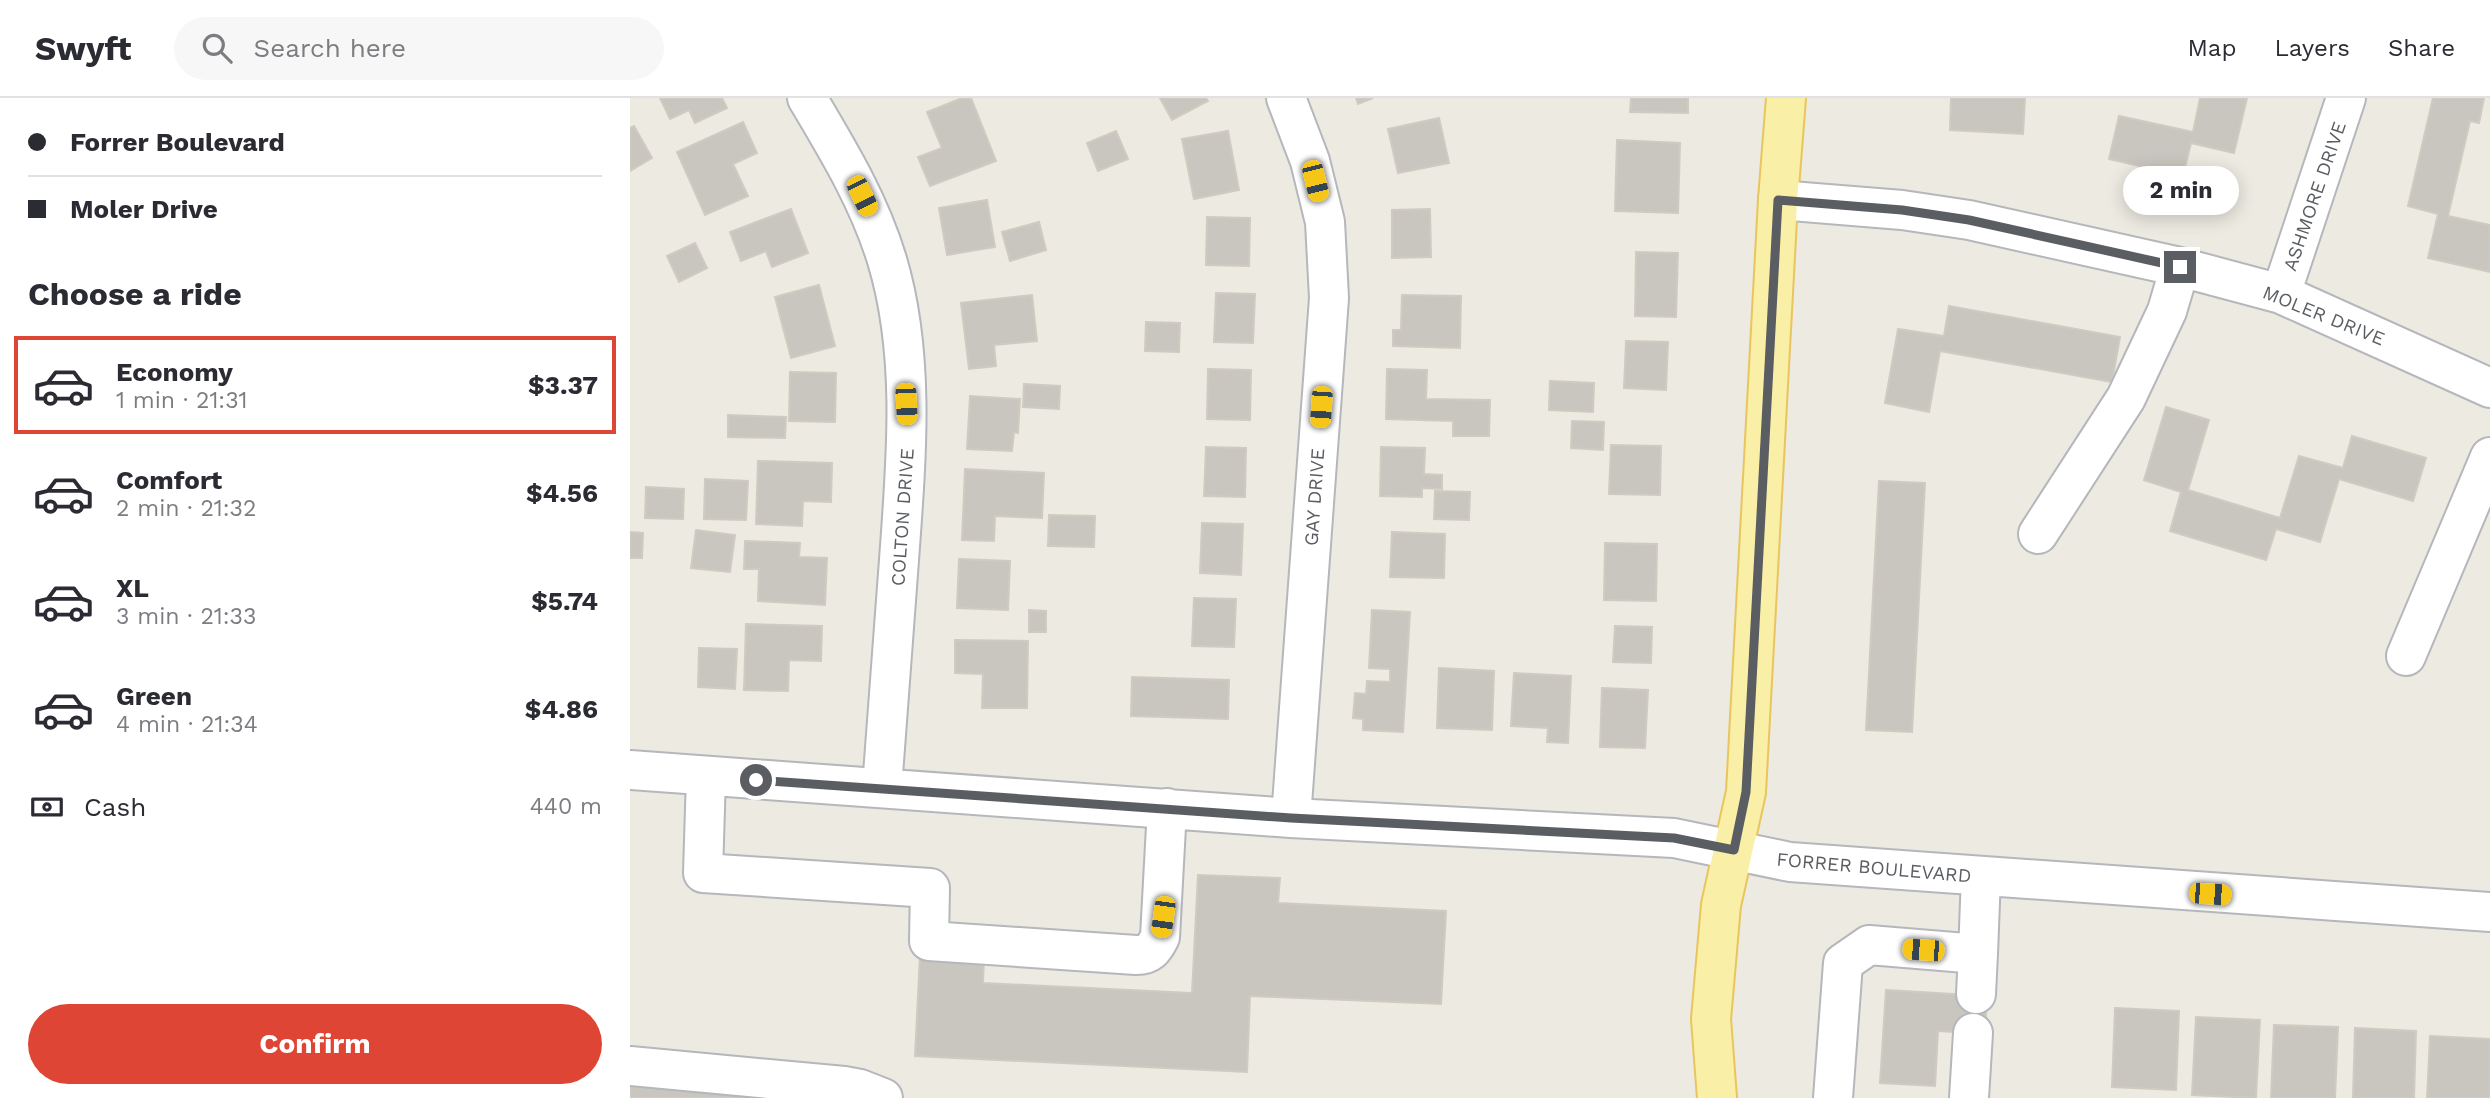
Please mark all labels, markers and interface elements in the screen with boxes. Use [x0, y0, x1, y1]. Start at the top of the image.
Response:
search box [174, 17, 664, 80]
text: Swyft [35, 29, 132, 68]
icon: search [198, 29, 236, 67]
text: Search here [254, 33, 406, 63]
text: Map [2188, 34, 2236, 62]
text: Layers [2274, 34, 2350, 62]
text: Share [2388, 34, 2455, 62]
street label: ASHMORE DRIVE [2278, 118, 2351, 274]
text: Forrer Boulevard [70, 127, 285, 157]
car [1300, 158, 1331, 204]
callout: 2 min [2122, 166, 2238, 214]
car [844, 173, 881, 219]
text: 2 min [2150, 177, 2212, 204]
text: Moler Drive [70, 194, 218, 224]
route end [2164, 251, 2196, 283]
text: Choose a ride [28, 275, 242, 313]
street label: MOLER DRIVE [2259, 281, 2388, 350]
icon: car [32, 354, 95, 417]
text: Economy [116, 357, 233, 387]
text: $3.37 [528, 370, 598, 400]
car [895, 382, 918, 426]
car [1310, 385, 1333, 429]
text: 1 min · 21:31 [116, 387, 248, 414]
street label: COLTON DRIVE [886, 447, 919, 587]
street label: GAY DRIVE [1300, 447, 1329, 547]
icon: car [32, 462, 95, 525]
text: Comfort [116, 465, 222, 495]
text: $4.56 [526, 478, 598, 508]
text: 2 min · 21:32 [116, 495, 256, 522]
icon: car [32, 570, 95, 633]
text: XL [116, 573, 149, 603]
text: $5.74 [531, 586, 598, 616]
text: 3 min · 21:33 [116, 603, 256, 630]
icon: car [32, 678, 95, 741]
text: Green [116, 681, 192, 711]
text: $4.86 [525, 694, 598, 724]
text: 4 min · 21:34 [116, 711, 258, 738]
route start [740, 764, 772, 796]
icon: cash [28, 788, 66, 826]
text: Cash [84, 792, 146, 822]
text: 440 m [530, 793, 602, 820]
street label: FORRER BOULEVARD [1775, 848, 1972, 887]
car [2189, 882, 2232, 906]
car [1150, 895, 1177, 939]
car [1902, 938, 1945, 962]
button: Confirm [28, 1004, 602, 1084]

